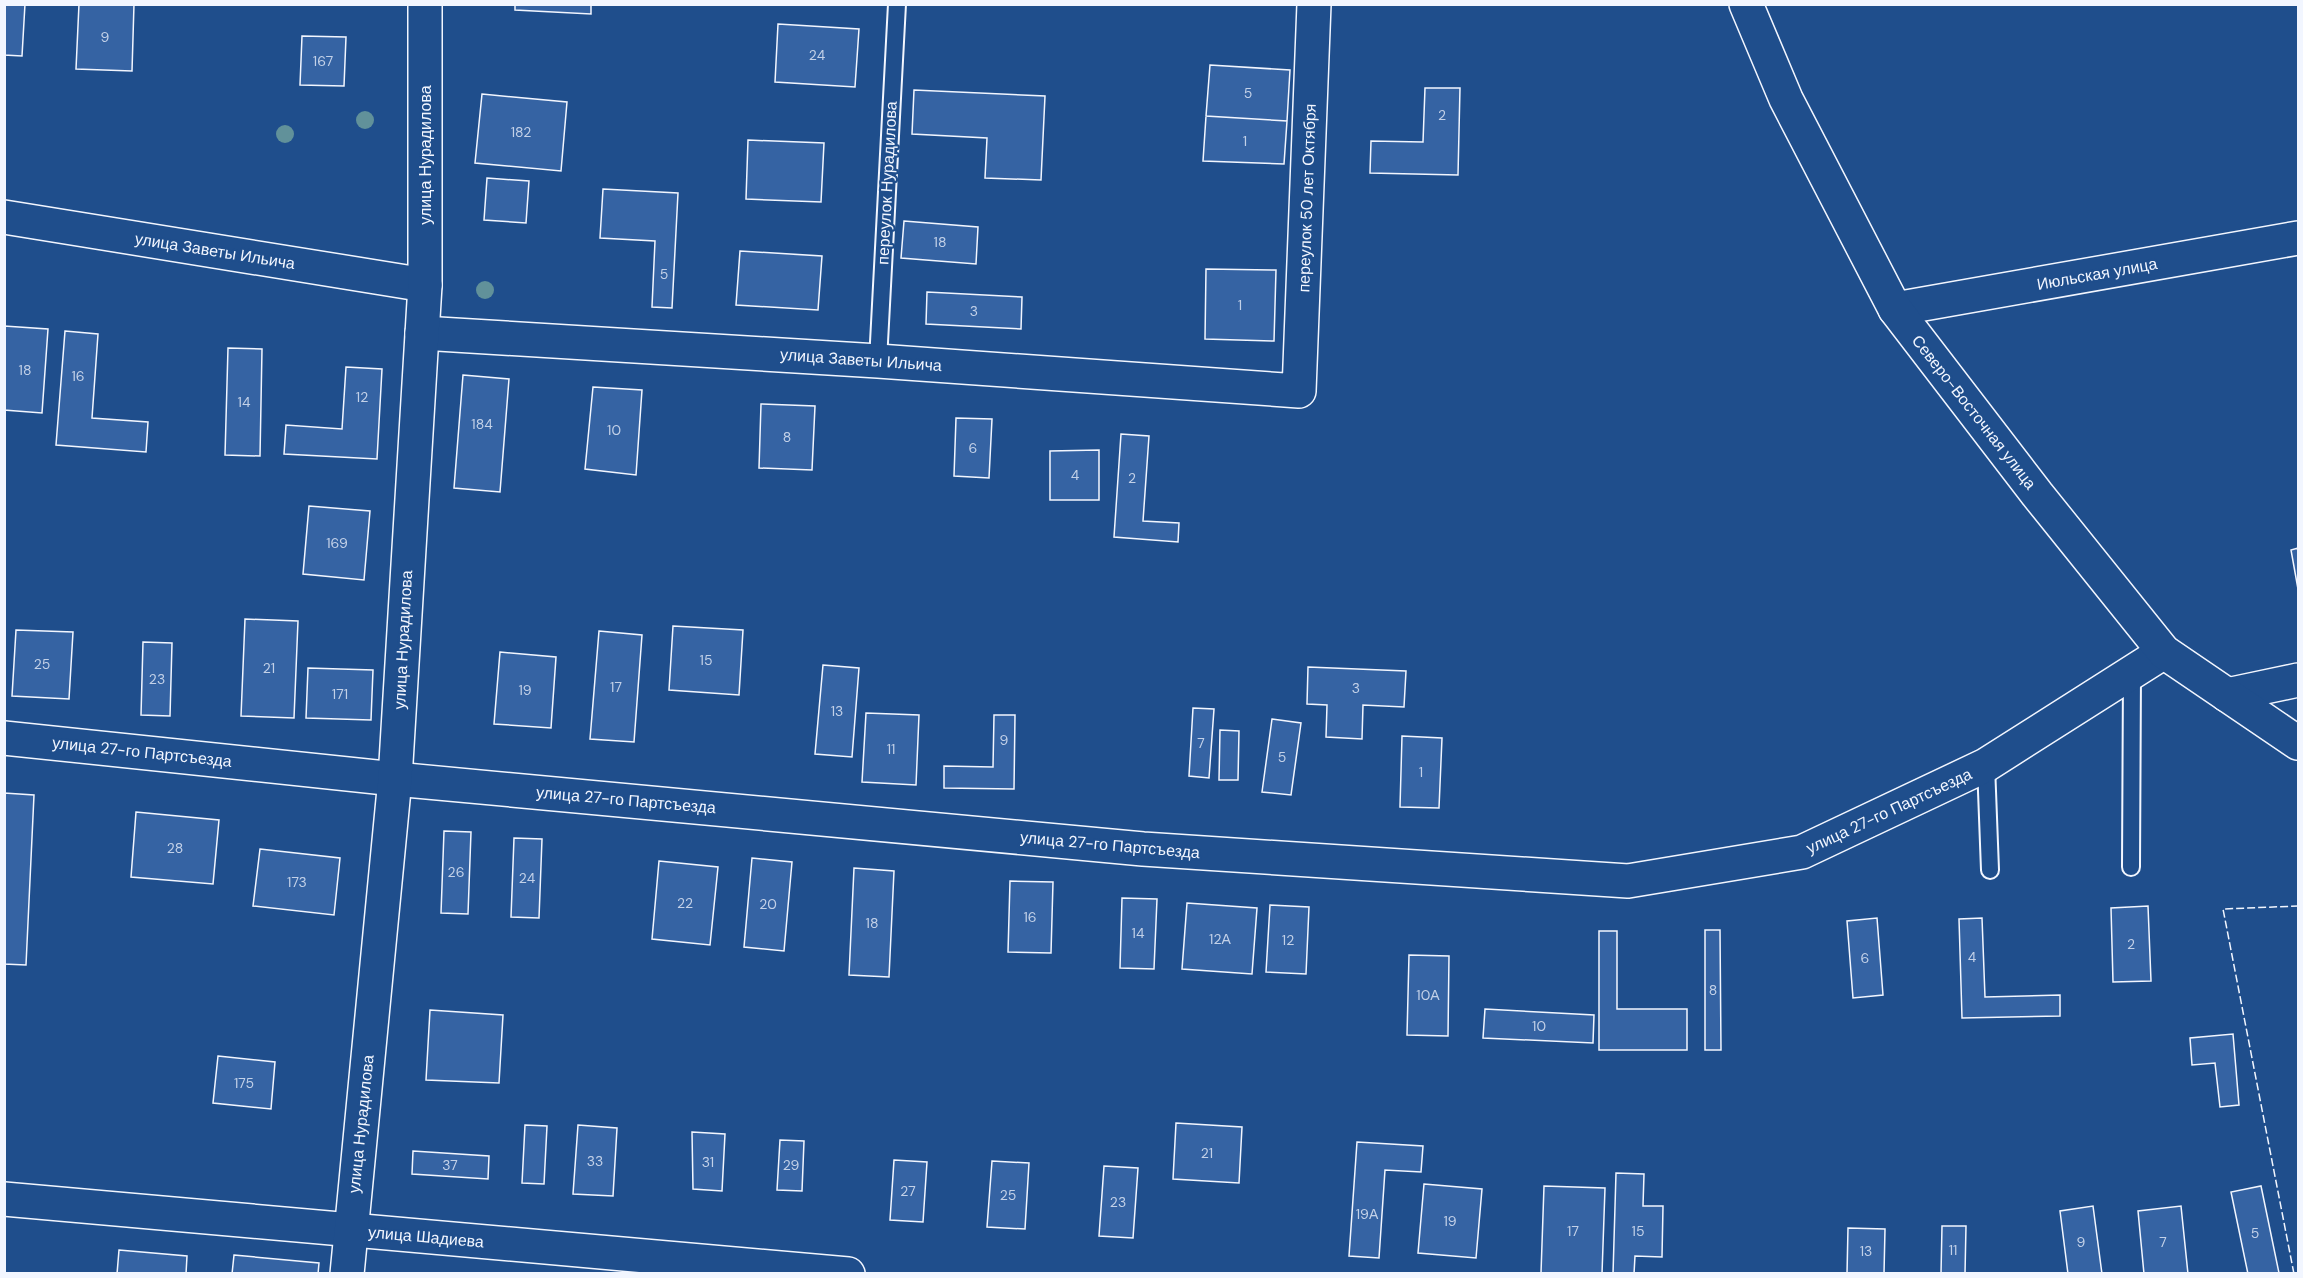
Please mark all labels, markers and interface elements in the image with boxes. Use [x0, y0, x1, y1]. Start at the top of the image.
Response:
house number: 9 [101, 28, 110, 46]
house number: 24 [809, 46, 826, 64]
house number: 167 [313, 52, 333, 70]
house number: 5 [1244, 84, 1252, 102]
street label: улица Нурадилова [415, 85, 436, 225]
street label: переулок Нурадилова [872, 101, 902, 265]
street label: переулок 50 лет Октября [1293, 103, 1321, 293]
house number: 2 [1438, 106, 1446, 124]
house number: 182 [511, 123, 531, 141]
house number: 1 [1243, 132, 1247, 150]
street label: улица Заветы Ильича [133, 228, 297, 274]
house number: 18 [934, 233, 946, 251]
street label: Июльская улица [2035, 253, 2159, 295]
house number: 5 [660, 265, 668, 283]
house number: 1 [1238, 296, 1242, 314]
house number: 3 [970, 302, 978, 320]
street label: Северо-Восточная улица [1907, 331, 2041, 494]
street label: улица Заветы Ильича [780, 344, 943, 376]
house number: 18 [19, 361, 31, 379]
house number: 16 [71, 367, 85, 385]
house number: 12 [356, 388, 368, 406]
house number: 14 [238, 393, 251, 411]
house number: 184 [471, 415, 493, 433]
house number: 10 [607, 421, 621, 439]
house number: 8 [783, 428, 791, 446]
house number: 6 [969, 439, 977, 457]
house number: 4 [1071, 466, 1080, 484]
house number: 2 [1128, 469, 1136, 487]
house number: 169 [326, 534, 348, 552]
street label: улица Нурадилова [389, 570, 417, 710]
house number: 15 [700, 651, 712, 669]
house number: 25 [34, 655, 50, 673]
house number: 21 [263, 659, 275, 677]
house number: 23 [149, 670, 165, 688]
house number: 17 [610, 678, 622, 696]
house number: 3 [1352, 679, 1360, 697]
house number: 19 [518, 681, 532, 699]
house number: 171 [332, 685, 348, 703]
house number: 13 [831, 702, 843, 720]
house number: 9 [1000, 731, 1009, 749]
street label: улица 27-го Партсъезда [51, 732, 233, 772]
house number: 7 [1197, 734, 1205, 752]
house number: 11 [887, 740, 895, 758]
house number: 5 [1278, 748, 1286, 766]
house number: 1 [1419, 763, 1423, 781]
street label: улица 27-го Партсъезда [1803, 763, 1975, 859]
street label: улица 27-го Партсъезда [535, 782, 717, 818]
street label: улица 27-го Партсъезда [1019, 827, 1201, 863]
house number: 28 [167, 839, 183, 857]
house number: 26 [448, 863, 464, 881]
house number: 24 [519, 869, 536, 887]
house number: 173 [287, 873, 307, 891]
house number: 22 [677, 894, 693, 912]
house number: 20 [759, 895, 777, 913]
house number: 16 [1023, 908, 1037, 926]
house number: 18 [866, 914, 878, 932]
house number: 14 [1132, 924, 1145, 942]
house number: 12А [1209, 930, 1232, 948]
house number: 12 [1282, 931, 1294, 949]
house number: 2 [2127, 935, 2135, 953]
house number: 4 [1968, 948, 1977, 966]
house number: 6 [1861, 949, 1869, 967]
house number: 8 [1709, 981, 1717, 999]
house number: 10А [1416, 986, 1440, 1004]
house number: 10 [1532, 1017, 1546, 1035]
street label: улица Нурадилова [343, 1054, 379, 1194]
house number: 175 [234, 1074, 254, 1092]
house number: 21 [1201, 1144, 1213, 1162]
house number: 33 [587, 1152, 603, 1170]
house number: 31 [702, 1153, 714, 1171]
house number: 37 [442, 1156, 458, 1174]
house number: 29 [783, 1156, 800, 1174]
house number: 27 [900, 1182, 916, 1200]
house number: 25 [1000, 1186, 1016, 1204]
house number: 23 [1110, 1193, 1126, 1211]
house number: 19А [1356, 1205, 1379, 1223]
house number: 19 [1443, 1212, 1457, 1230]
street label: улица Шадиева [367, 1221, 485, 1253]
house number: 17 [1567, 1222, 1579, 1240]
house number: 15 [1632, 1222, 1644, 1240]
house number: 5 [2251, 1224, 2259, 1242]
house number: 9 [2077, 1233, 2086, 1251]
house number: 7 [2159, 1233, 2167, 1251]
house number: 11 [1949, 1241, 1957, 1259]
house number: 13 [1860, 1242, 1872, 1260]

